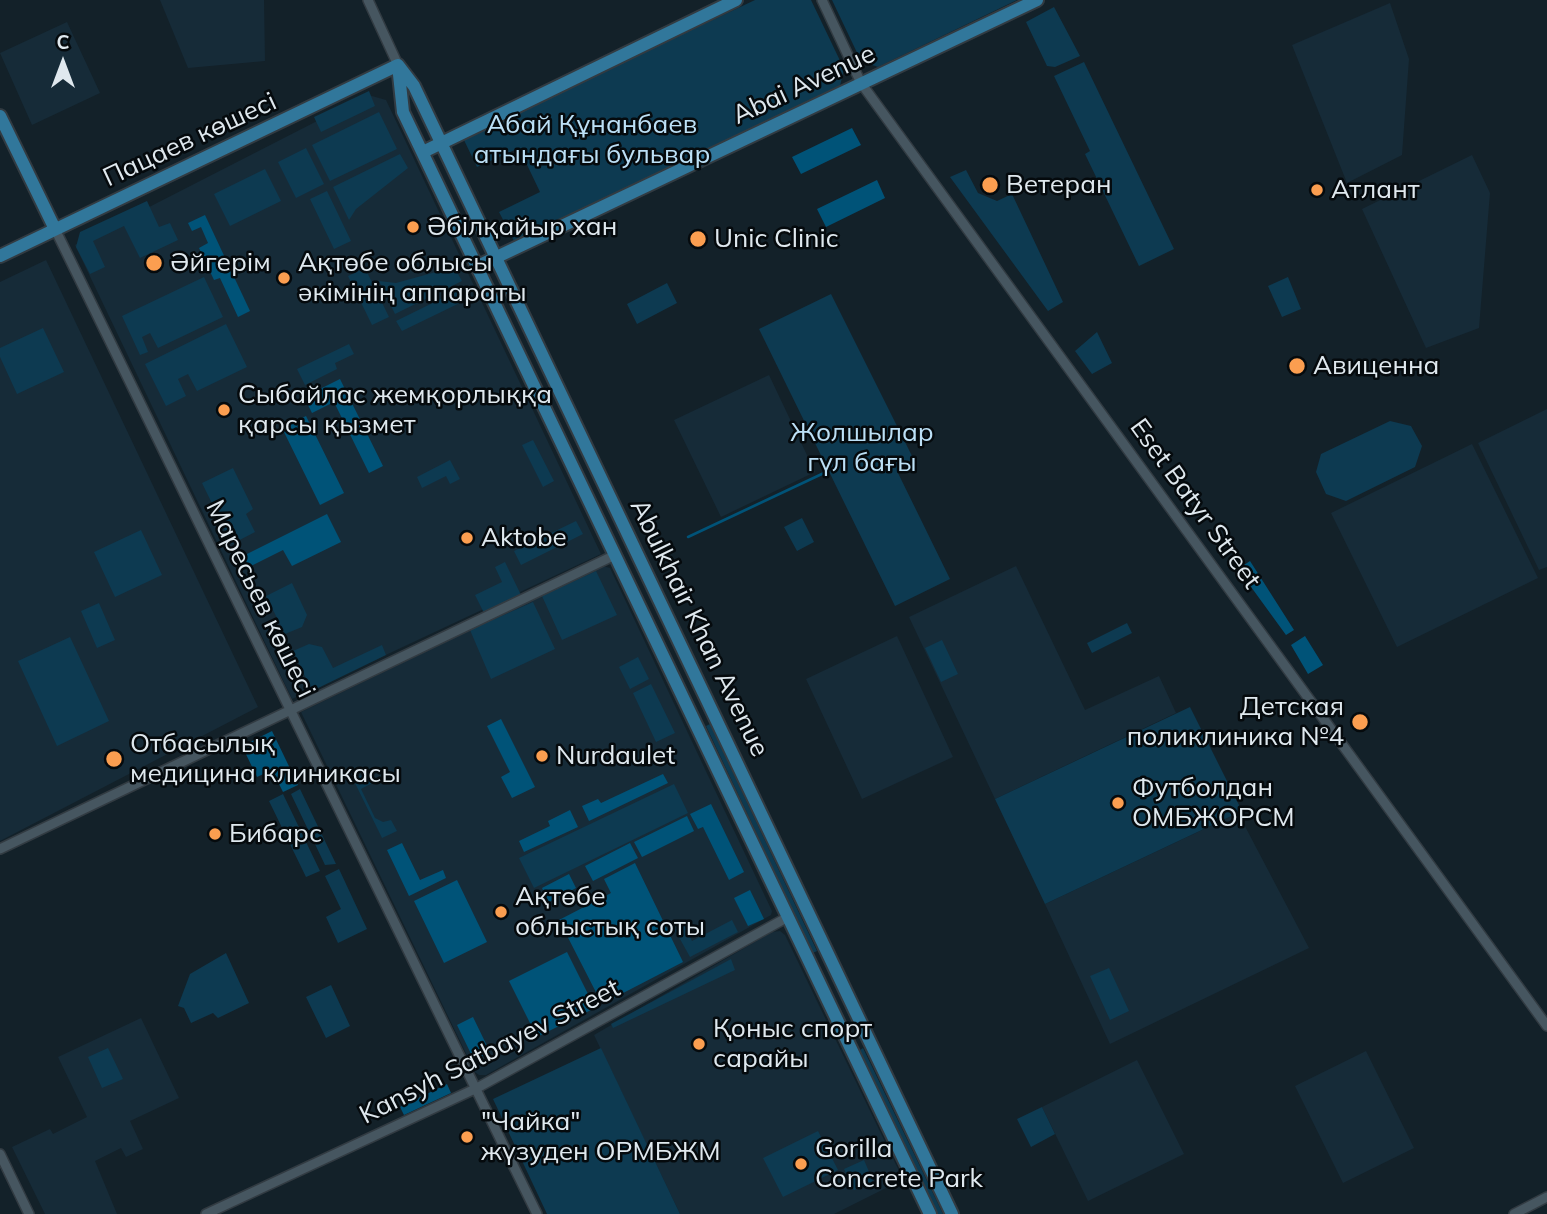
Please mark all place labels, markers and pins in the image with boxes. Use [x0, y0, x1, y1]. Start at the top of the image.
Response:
place label: Ветеран [1006, 169, 1112, 201]
place label: Атлант [1331, 174, 1420, 206]
marker: Ветеран [980, 175, 1000, 195]
marker: Атлант [1309, 182, 1325, 198]
place label: Әбілқайыр хан [427, 211, 617, 243]
marker: Әбілқайыр хан [405, 219, 421, 235]
place label: Unic Clinic [714, 223, 839, 255]
marker: Unic Clinic [688, 229, 708, 249]
place label: Әйгерім [170, 247, 271, 279]
place label: Ақтөбе облысы әкімінің аппараты [298, 247, 527, 308]
marker: Әйгерім [144, 253, 164, 273]
marker: Ақтөбе облысы әкімінің аппараты [276, 270, 292, 286]
place label: Авиценна [1313, 350, 1439, 382]
marker: Авиценна [1287, 356, 1307, 376]
place label: Сыбайлас жемқорлыққа қарсы қызмет [238, 379, 552, 440]
marker: Сыбайлас жемқорлыққа қарсы қызмет [216, 402, 232, 418]
place label: Aktobe [481, 522, 567, 554]
marker: Aktobe [459, 530, 475, 546]
place label: Детская поликлиника №4 [1127, 691, 1344, 752]
marker: Детская поликлиника №4 [1350, 712, 1370, 732]
place label: Отбасылық медицина клиникасы [130, 728, 401, 790]
place label: Nurdaulet [556, 740, 675, 772]
marker: Nurdaulet [534, 748, 550, 764]
marker: Отбасылық медицина клиникасы [104, 749, 124, 769]
place label: Футболдан ОМБЖОРСМ [1132, 772, 1295, 834]
marker: Футболдан ОМБЖОРСМ [1110, 795, 1126, 811]
place label: Бибарс [229, 818, 322, 850]
marker: Бибарс [207, 826, 223, 842]
place label: Ақтөбе облыстық соты [515, 881, 705, 942]
marker: Ақтөбе облыстық соты [493, 904, 509, 920]
place label: Қоныс спорт сарайы [713, 1013, 872, 1074]
marker: Қоныс спорт сарайы [691, 1036, 707, 1052]
place label: "Чайка" жүзуден ОРМБЖМ [481, 1106, 721, 1168]
marker: "Чайка" жүзуден ОРМБЖМ [459, 1129, 475, 1145]
place label: Gorilla Concrete Park [815, 1133, 983, 1194]
marker: Gorilla Concrete Park [793, 1156, 809, 1172]

